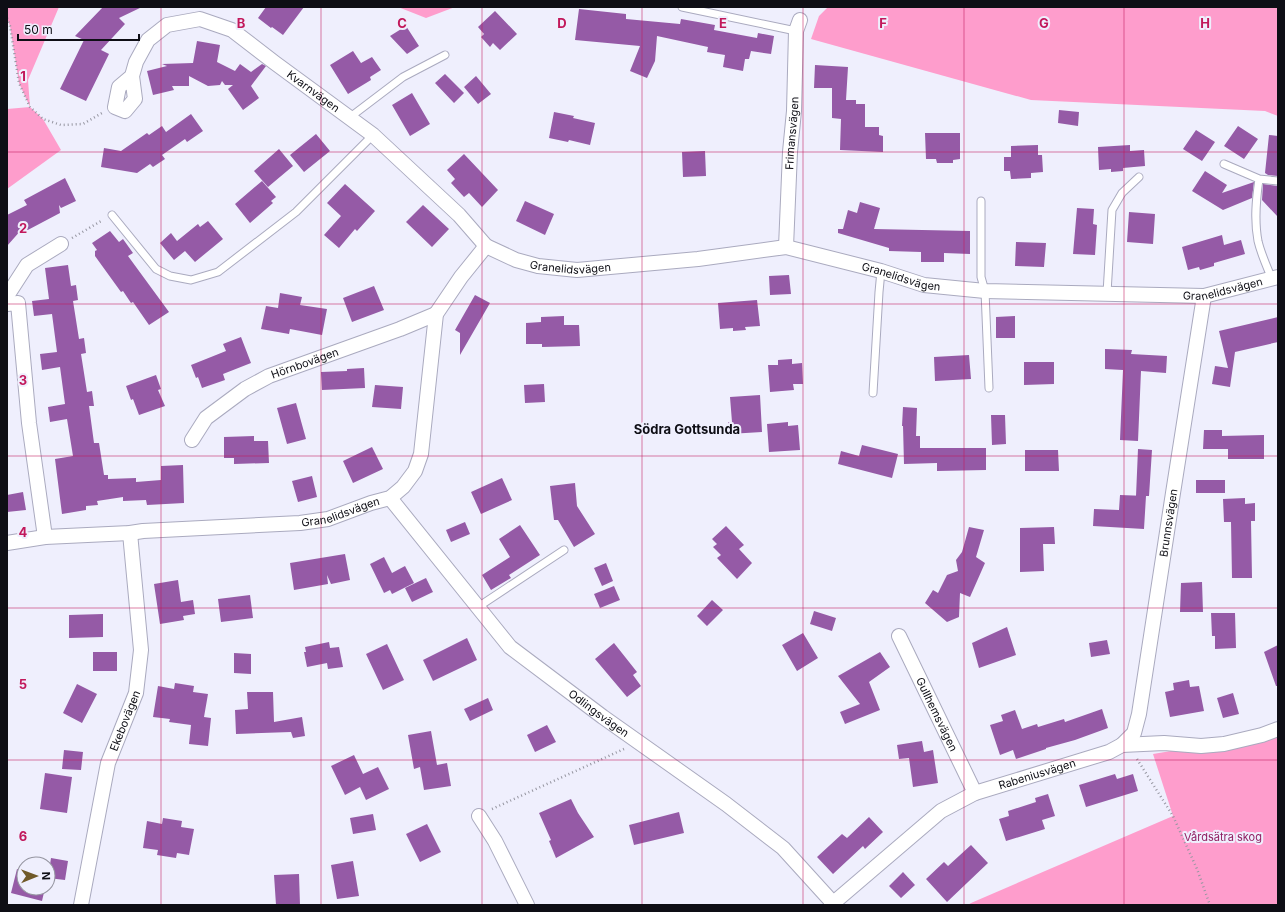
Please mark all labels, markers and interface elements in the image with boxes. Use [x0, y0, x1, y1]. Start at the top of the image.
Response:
text: B [237, 15, 246, 31]
text: C [397, 15, 407, 31]
text: D [557, 15, 567, 31]
text: E [719, 15, 727, 31]
text: F [879, 15, 887, 31]
text: G [1039, 15, 1049, 31]
text: H [1200, 15, 1210, 31]
scale bar [18, 16, 139, 42]
text: 50 m [24, 22, 53, 37]
street label: Kvarnvägen [284, 67, 342, 115]
text: 1 [20, 68, 26, 84]
street label: Frimansvägen [782, 96, 801, 170]
text: 2 [19, 220, 27, 236]
street label: Granelidsvägen [528, 257, 611, 277]
street label: Granelidsvägen [860, 259, 941, 294]
street label: Granelidsvägen [1183, 274, 1264, 303]
street label: Hörnbovägen [269, 345, 340, 382]
text: 3 [19, 372, 27, 388]
district label: Södra Gottsunda [634, 421, 740, 437]
street label: Brunnsvägen [1156, 488, 1181, 558]
street label: Granelidsvägen [300, 494, 381, 530]
text: 4 [19, 524, 28, 540]
street label: Gullhemsvägen [913, 675, 961, 754]
text: 5 [19, 676, 27, 692]
street label: Odlingsvägen [566, 686, 632, 740]
street label: Ekebovägen [107, 688, 143, 753]
street label: Rabeniusvägen [997, 756, 1077, 792]
text: 6 [19, 828, 27, 844]
park label: Vårdsätra skog [1184, 830, 1262, 844]
north arrow [16, 856, 56, 896]
text: N [39, 872, 53, 880]

